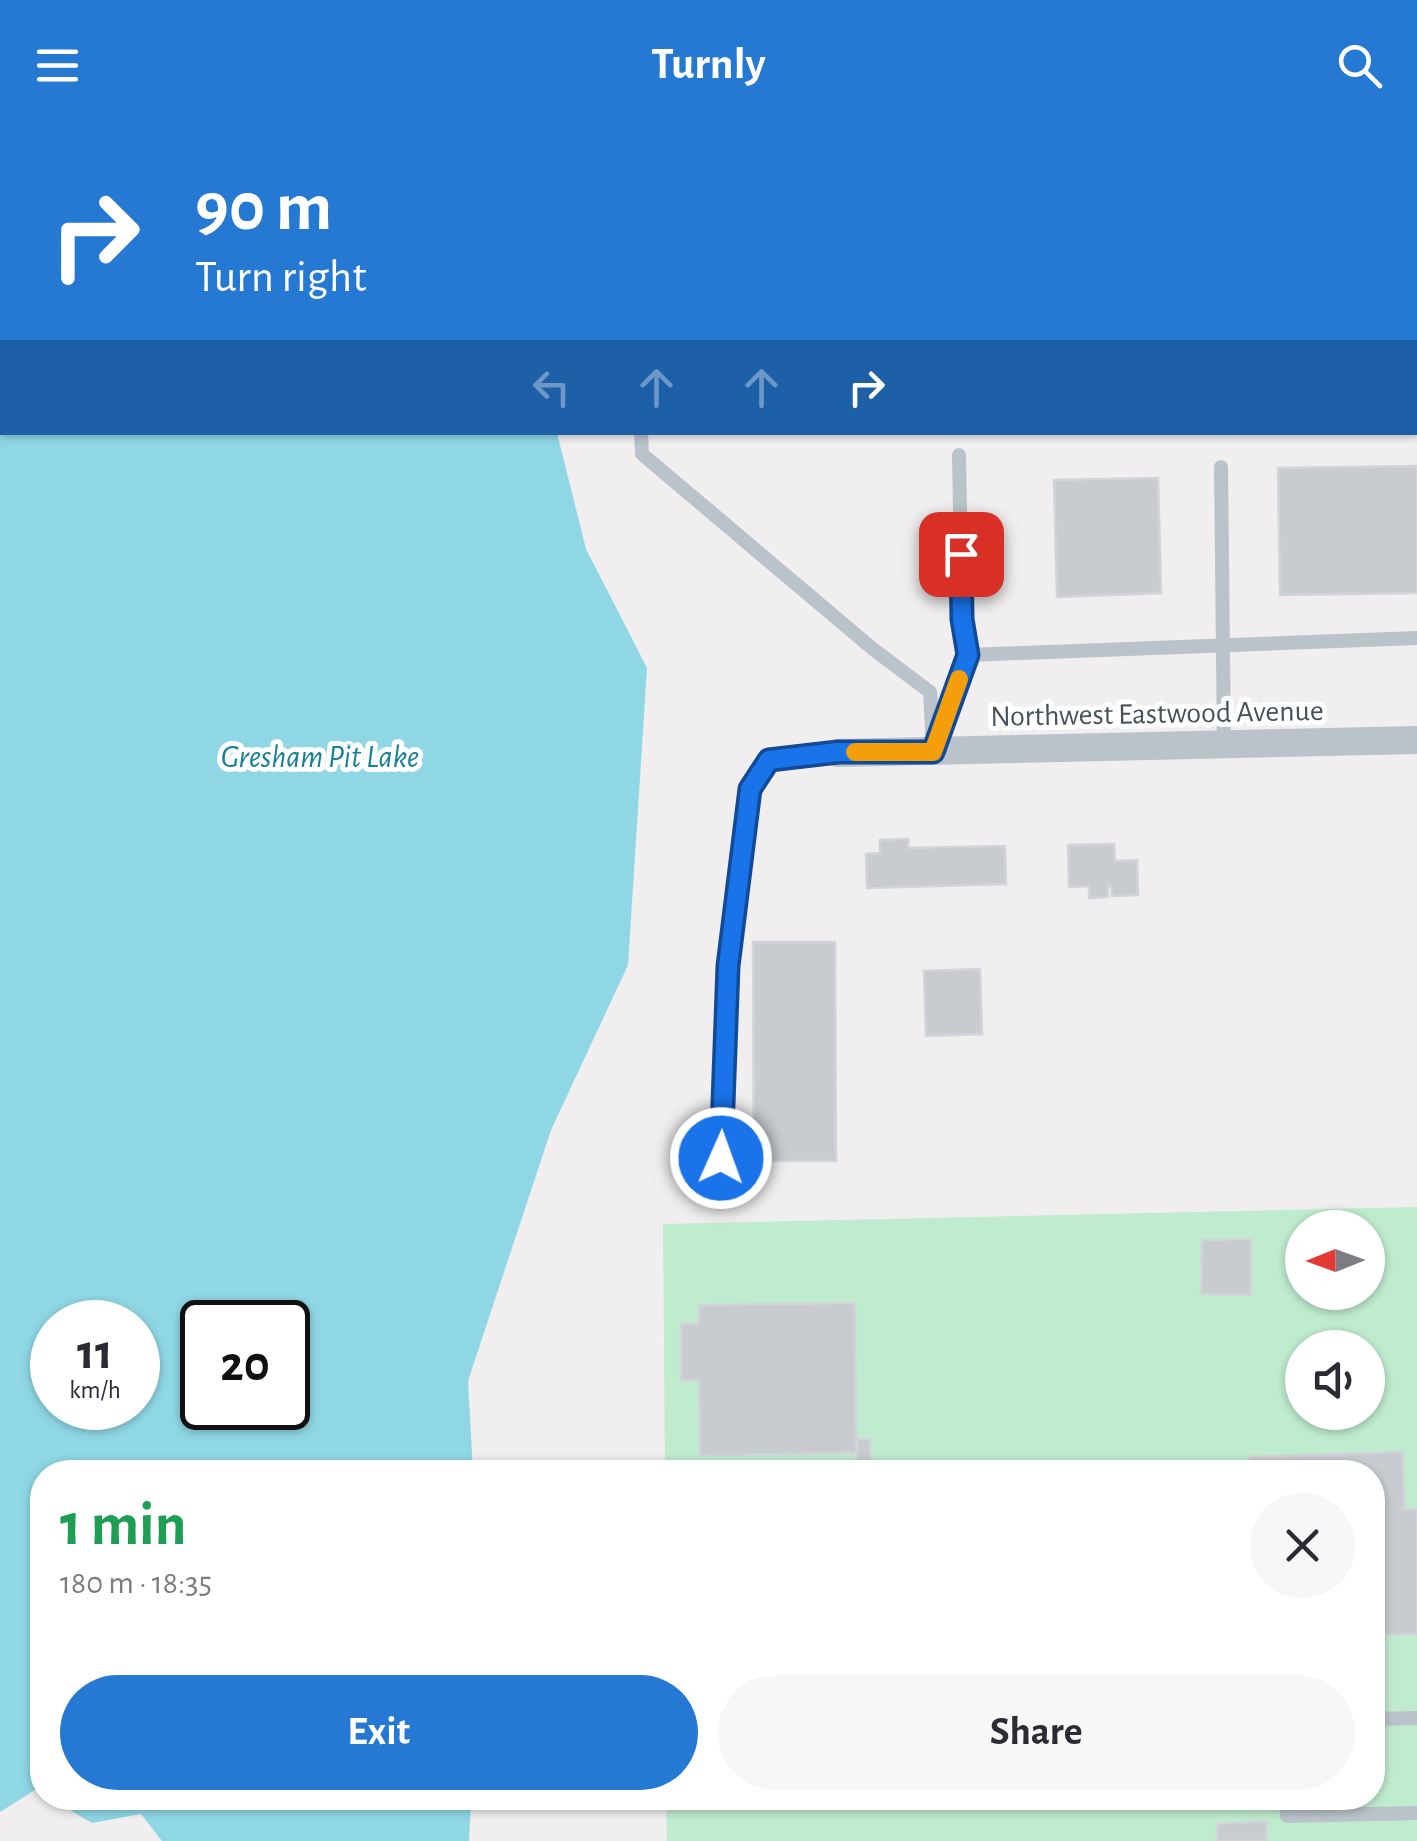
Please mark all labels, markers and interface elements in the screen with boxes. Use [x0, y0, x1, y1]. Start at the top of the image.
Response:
icon: menu [30, 38, 85, 93]
icon: search [1332, 38, 1387, 93]
text: Turnly [651, 42, 766, 87]
icon: right [30, 170, 160, 300]
text: 90 m [195, 173, 332, 243]
text: Turn right [195, 255, 367, 300]
icon: left [524, 360, 579, 415]
icon: ahead [629, 360, 684, 415]
icon: ahead [734, 360, 789, 415]
icon: right [839, 360, 894, 415]
pin [919, 512, 1004, 597]
icon: arrive [934, 527, 989, 582]
street label: Northwest Eastwood Avenue [990, 696, 1324, 732]
water label: Gresham Pit Lake [221, 741, 419, 773]
position arrow [669, 1106, 773, 1210]
north arrow [1285, 1210, 1385, 1310]
map controls [1285, 1210, 1385, 1430]
speed limit sign: 20 [180, 1300, 310, 1430]
text: 11 [77, 1328, 113, 1378]
button: sound [1285, 1330, 1385, 1430]
text: km/h [69, 1378, 121, 1403]
button: close [1250, 1493, 1355, 1598]
text: 1 min [60, 1496, 186, 1556]
text: 180 m · 18:35 [60, 1567, 212, 1599]
button: Exit [60, 1675, 698, 1790]
button: Share [718, 1675, 1355, 1790]

